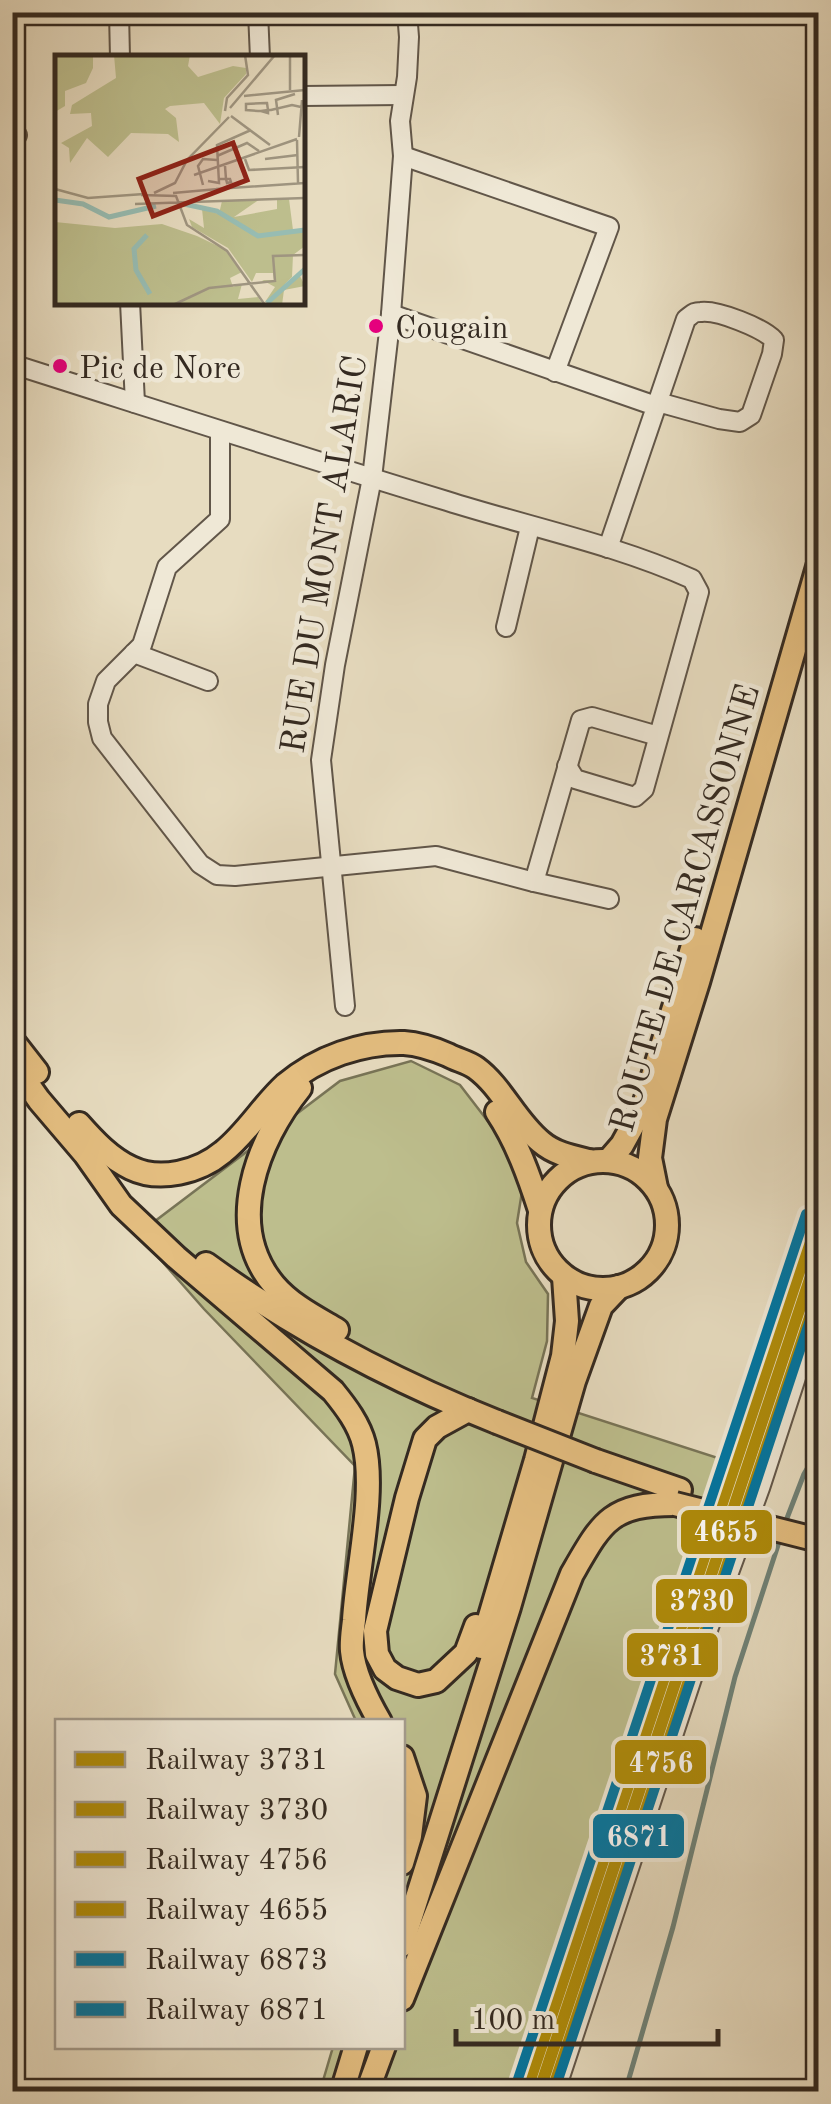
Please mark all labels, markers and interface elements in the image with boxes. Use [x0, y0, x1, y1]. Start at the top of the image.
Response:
inset map [55, 55, 305, 305]
place label: Cougain [395, 314, 508, 346]
marker: Cougain [366, 316, 386, 336]
street label: RUE DU MONT ALARIC [277, 353, 374, 756]
place label: Pic de Nore [79, 354, 241, 386]
marker: Pic de Nore [50, 356, 70, 376]
street label: ROUTE DE CARCASSONNE [606, 681, 767, 1136]
line badge: 4655 [679, 1508, 774, 1556]
text: 4655 [694, 1520, 758, 1548]
line badge: 3730 [654, 1577, 749, 1625]
text: 3730 [670, 1589, 734, 1617]
line badge: 3731 [625, 1631, 720, 1679]
text: 3731 [640, 1644, 704, 1672]
legend [55, 1719, 405, 2049]
line badge: 4756 [613, 1738, 708, 1786]
text: Railway 3731 [145, 1746, 328, 1776]
text: 4756 [629, 1751, 693, 1779]
text: Railway 3730 [145, 1796, 328, 1826]
line badge: 6871 [591, 1812, 686, 1860]
text: 6871 [607, 1825, 671, 1853]
text: Railway 4756 [145, 1846, 328, 1876]
text: Railway 4655 [145, 1896, 328, 1926]
text: Railway 6873 [145, 1946, 328, 1976]
scale bar [456, 1984, 718, 2046]
text: Railway 6871 [145, 1996, 328, 2026]
text: 100 m [471, 2006, 555, 2036]

